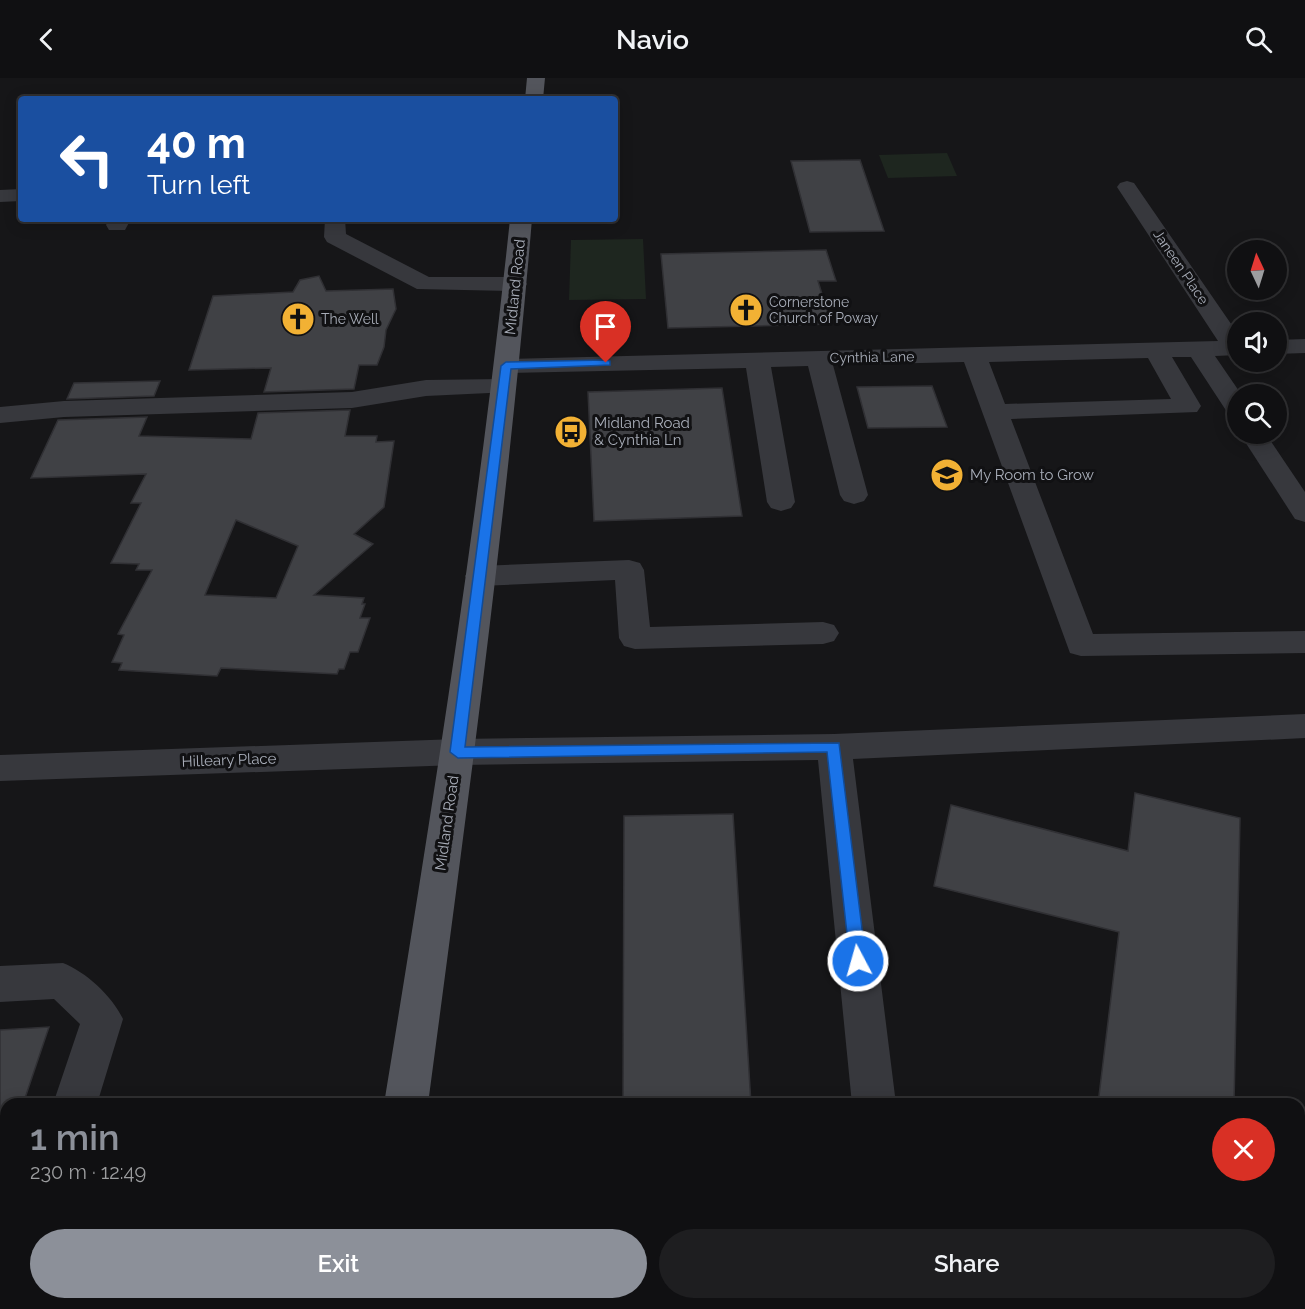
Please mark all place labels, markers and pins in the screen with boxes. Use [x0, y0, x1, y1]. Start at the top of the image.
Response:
church icon: Cornerstone Church of Poway [728, 292, 764, 328]
place label: Cornerstone Church of Poway [769, 294, 879, 326]
church icon: The Well [280, 301, 316, 337]
pin [580, 301, 631, 363]
place label: The Well [321, 311, 379, 327]
bus stop icon: Midland Road & Cynthia Ln [553, 414, 589, 450]
place label: Midland Road & Cynthia Ln [594, 414, 690, 449]
school or university icon: My Room to Grow [929, 457, 965, 493]
place label: My Room to Grow [970, 466, 1094, 484]

